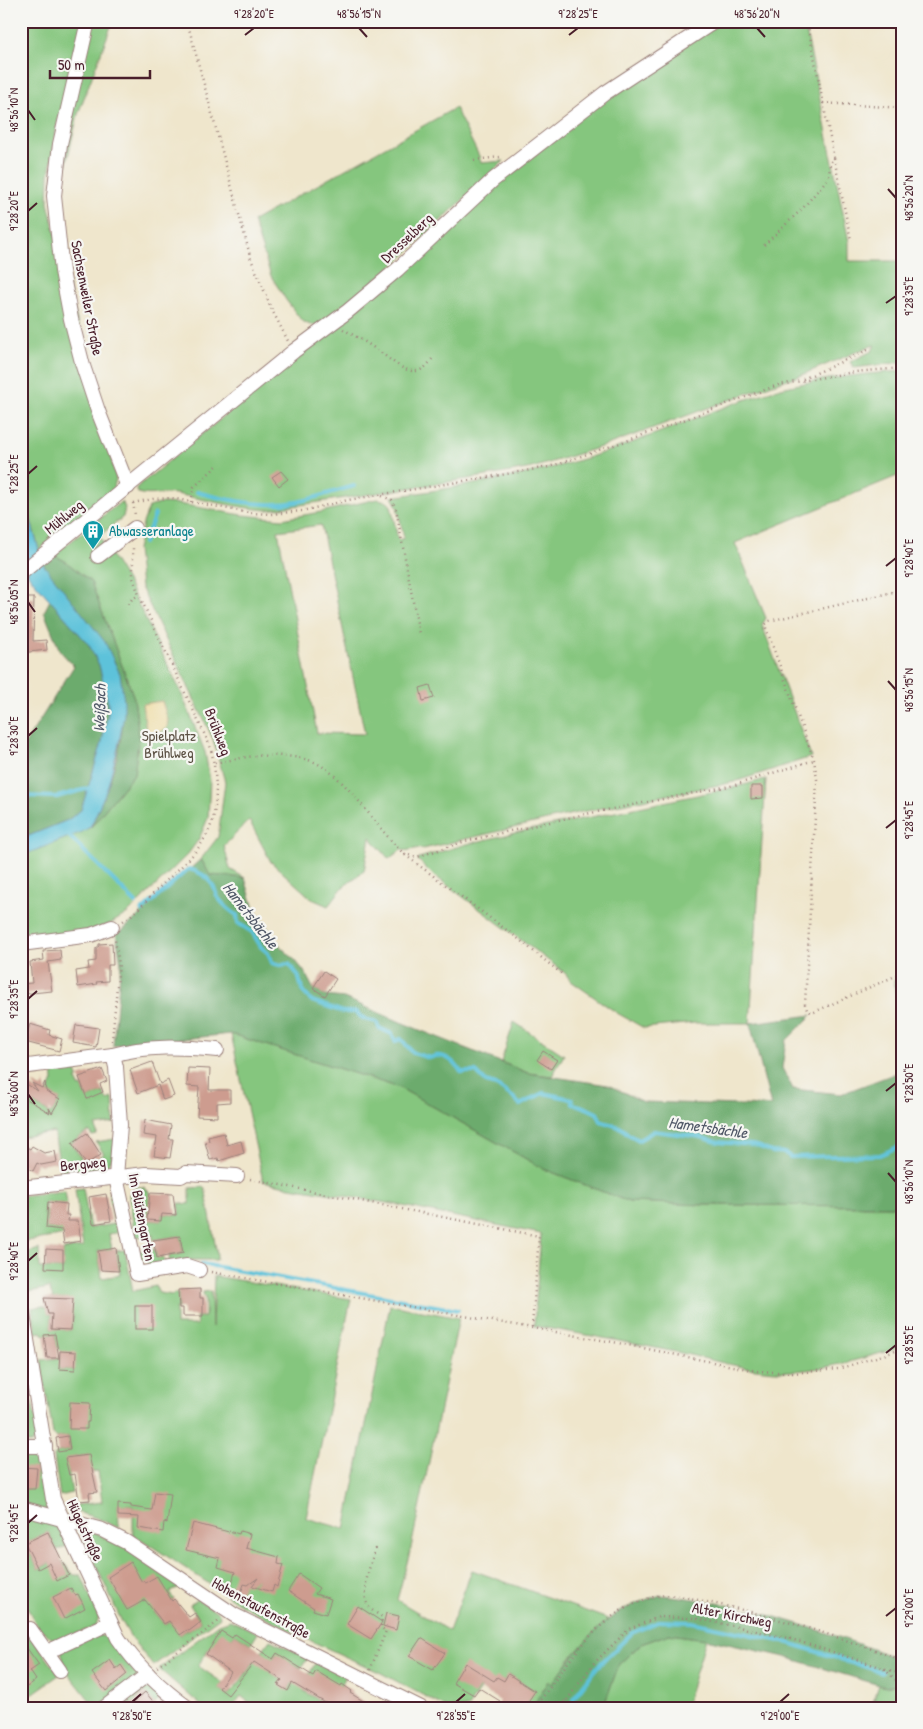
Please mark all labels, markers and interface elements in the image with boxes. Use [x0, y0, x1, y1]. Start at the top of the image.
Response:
text: 9°28'20"E [234, 5, 275, 22]
text: 48°56'15"N [337, 5, 381, 22]
text: 9°28'25"E [558, 5, 598, 22]
text: 48°56'20"N [734, 5, 780, 22]
scale bar [50, 48, 150, 80]
text: 50 m [58, 54, 85, 75]
text: 48°56'10"N [5, 88, 22, 132]
text: 48°56'20"N [900, 175, 917, 221]
text: 9°28'20"E [5, 190, 22, 231]
street label: Dresselberg [376, 208, 438, 267]
street label: Sachsenweiler Straße [66, 239, 109, 357]
text: 9°28'35"E [900, 276, 917, 316]
text: 9°28'25"E [5, 454, 22, 494]
street label: Mühlweg [40, 494, 88, 539]
building icon: Abwasseranlage [81, 519, 105, 550]
place label: Abwasseranlage [109, 520, 194, 541]
text: 9°28'40"E [900, 538, 917, 577]
text: 48°56'05"N [5, 580, 22, 624]
text: 48°56'15"N [900, 668, 917, 712]
water label: Weißach [87, 683, 111, 732]
street label: Brühlweg [200, 705, 237, 759]
text: 9°28'30"E [5, 715, 22, 756]
park label: Spielplatz Brühlweg [142, 725, 197, 763]
text: 9°28'45"E [900, 800, 917, 839]
water label: Hametsbächle [218, 877, 284, 953]
text: 9°28'35"E [5, 979, 22, 1019]
text: 9°28'50"E [900, 1063, 917, 1103]
text: 48°56'00"N [5, 1071, 22, 1117]
water label: Hametsbächle [667, 1111, 749, 1143]
street label: Bergweg [59, 1151, 107, 1176]
text: 48°56'10"N [900, 1160, 917, 1204]
street label: Im Blütengarten [124, 1171, 161, 1263]
text: 9°28'40"E [5, 1241, 22, 1280]
text: 9°28'55"E [900, 1325, 917, 1365]
street label: Hügelstraße [62, 1495, 109, 1564]
text: 9°28'45"E [5, 1503, 22, 1542]
street label: Hohenstaufenstraße [208, 1572, 314, 1643]
text: 9°29'00"E [900, 1588, 917, 1627]
street label: Alter Kirchweg [691, 1597, 774, 1633]
text: 9°28'50"E [112, 1707, 152, 1724]
text: 9°28'55"E [436, 1707, 476, 1724]
text: 9°29'00"E [761, 1707, 800, 1724]

